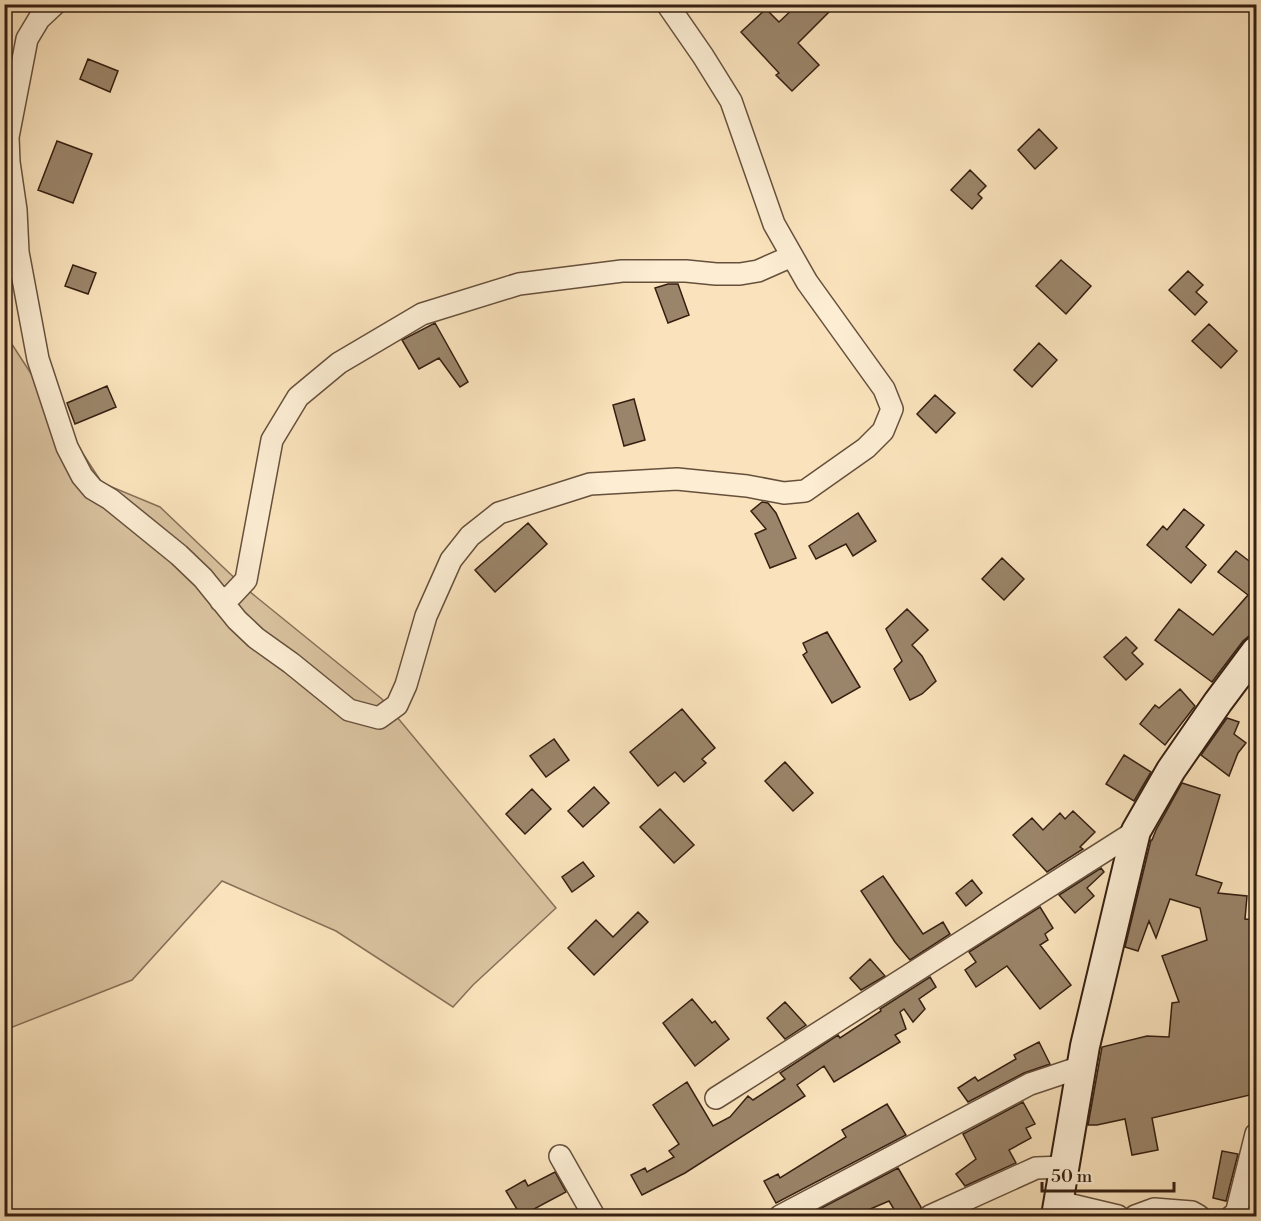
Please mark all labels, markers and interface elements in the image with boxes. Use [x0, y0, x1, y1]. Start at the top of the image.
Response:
scale bar [1042, 1155, 1174, 1193]
text: 50 m [1051, 1165, 1093, 1188]

